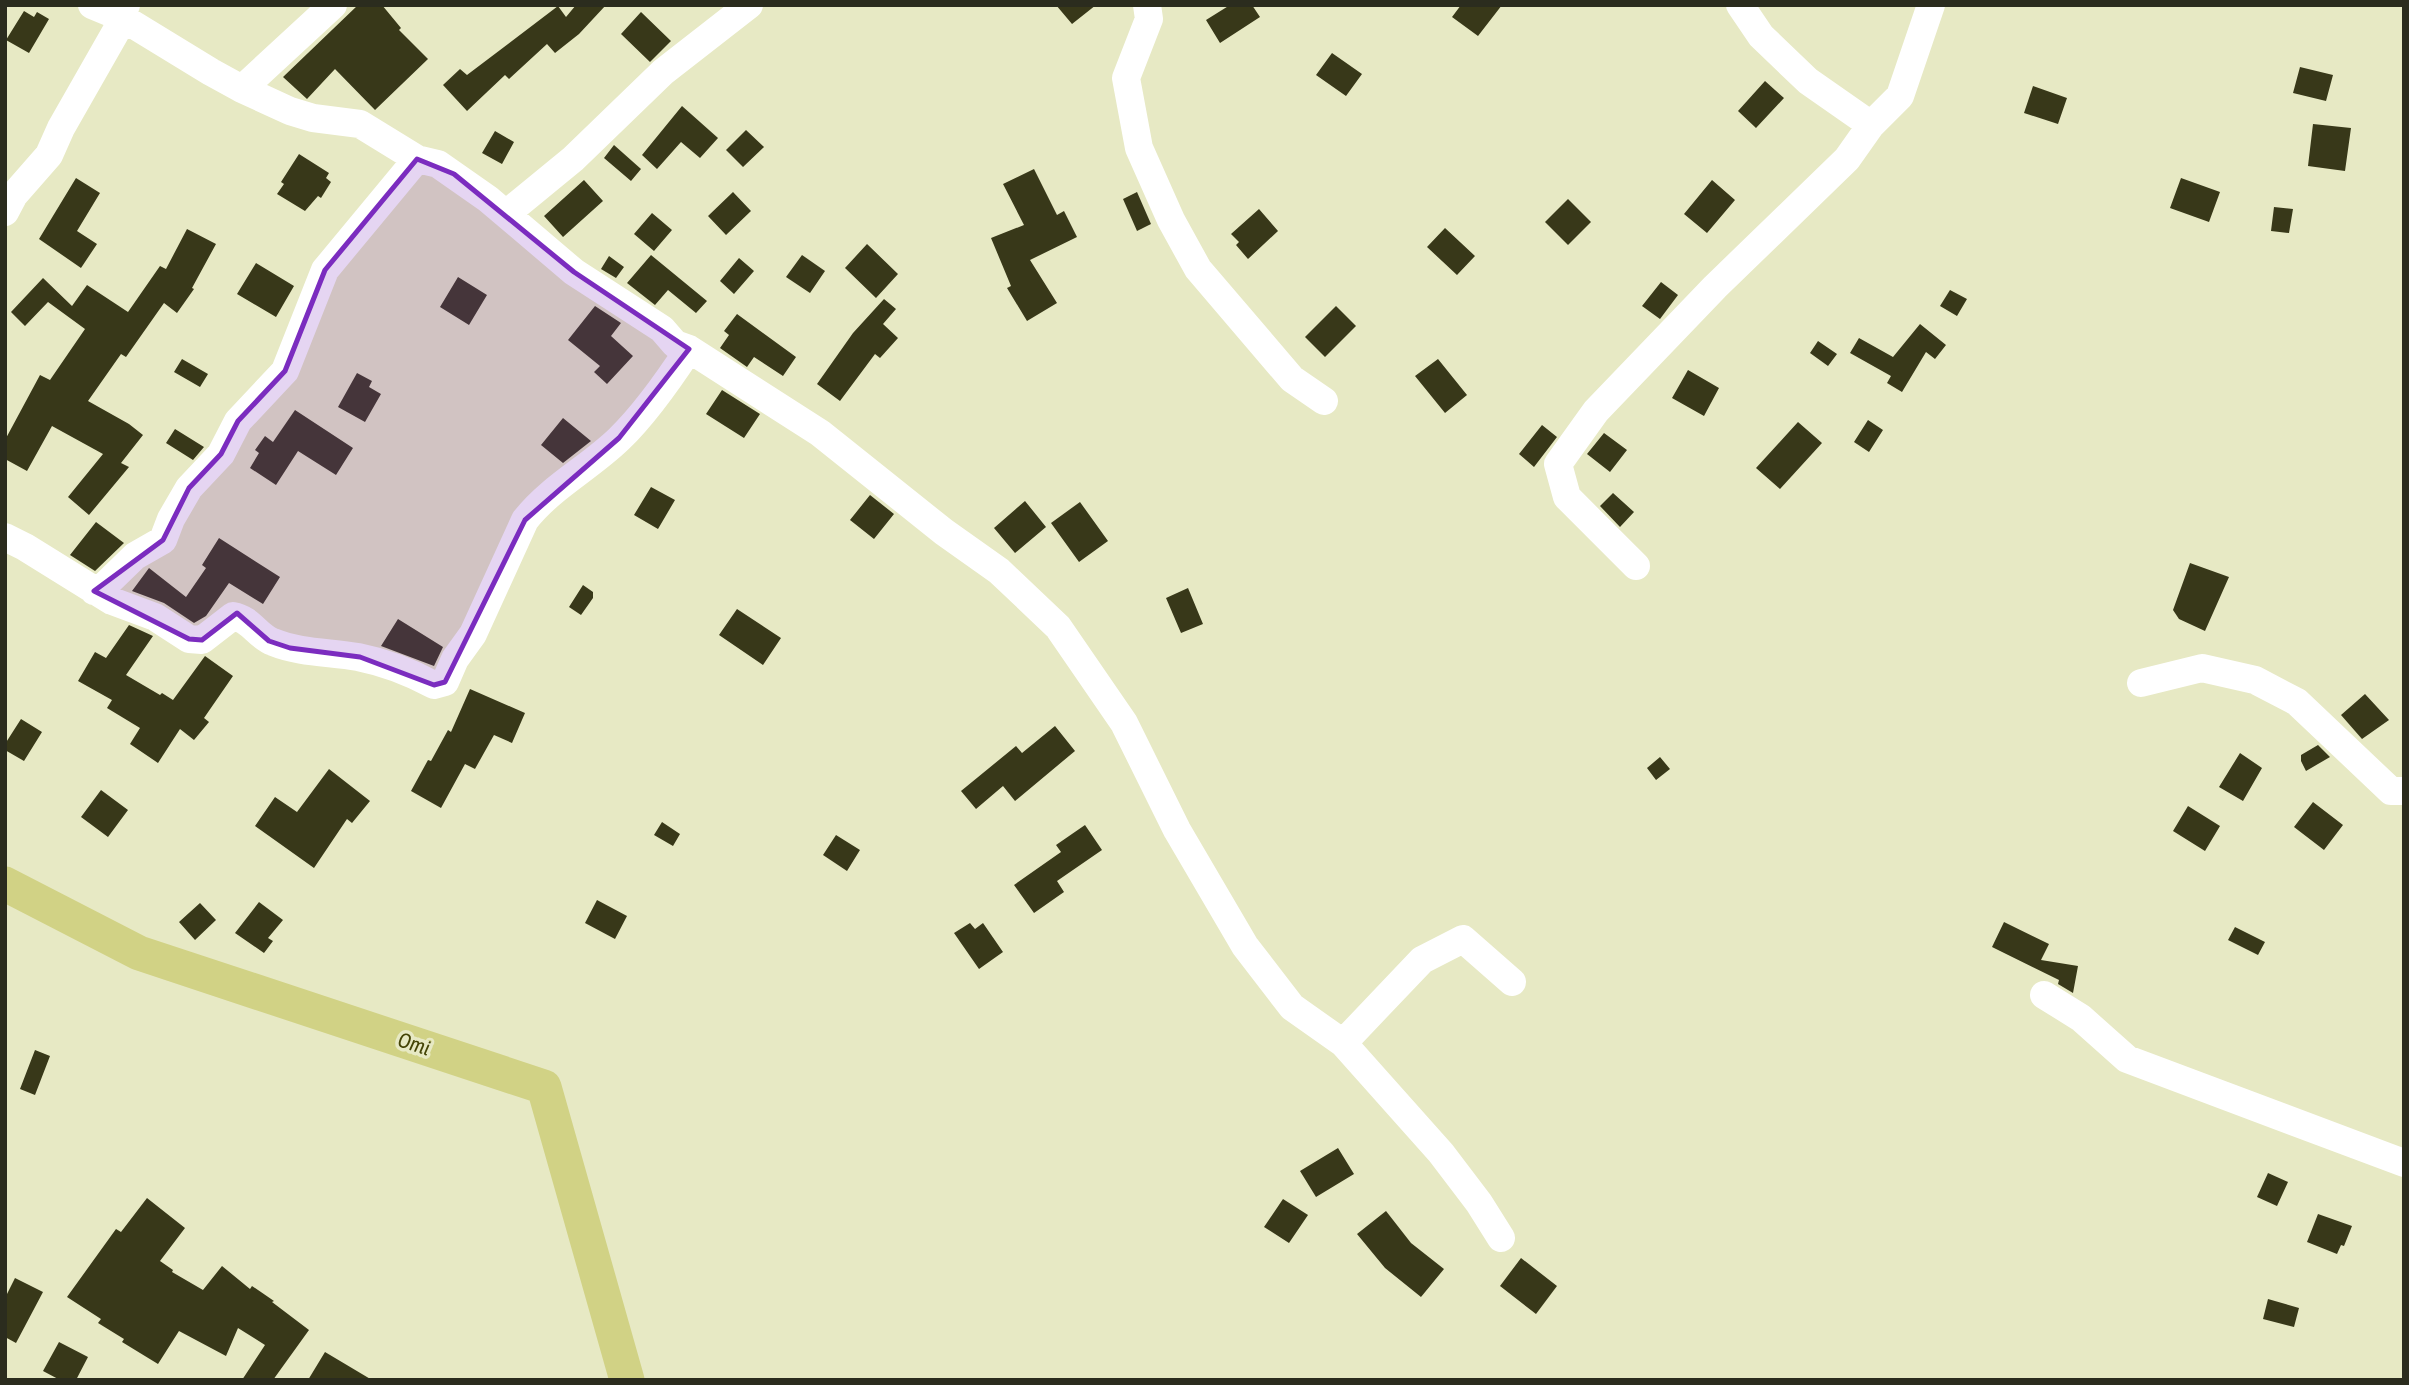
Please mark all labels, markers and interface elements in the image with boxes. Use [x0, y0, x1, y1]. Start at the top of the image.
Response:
water label: Omi [395, 1027, 433, 1059]

